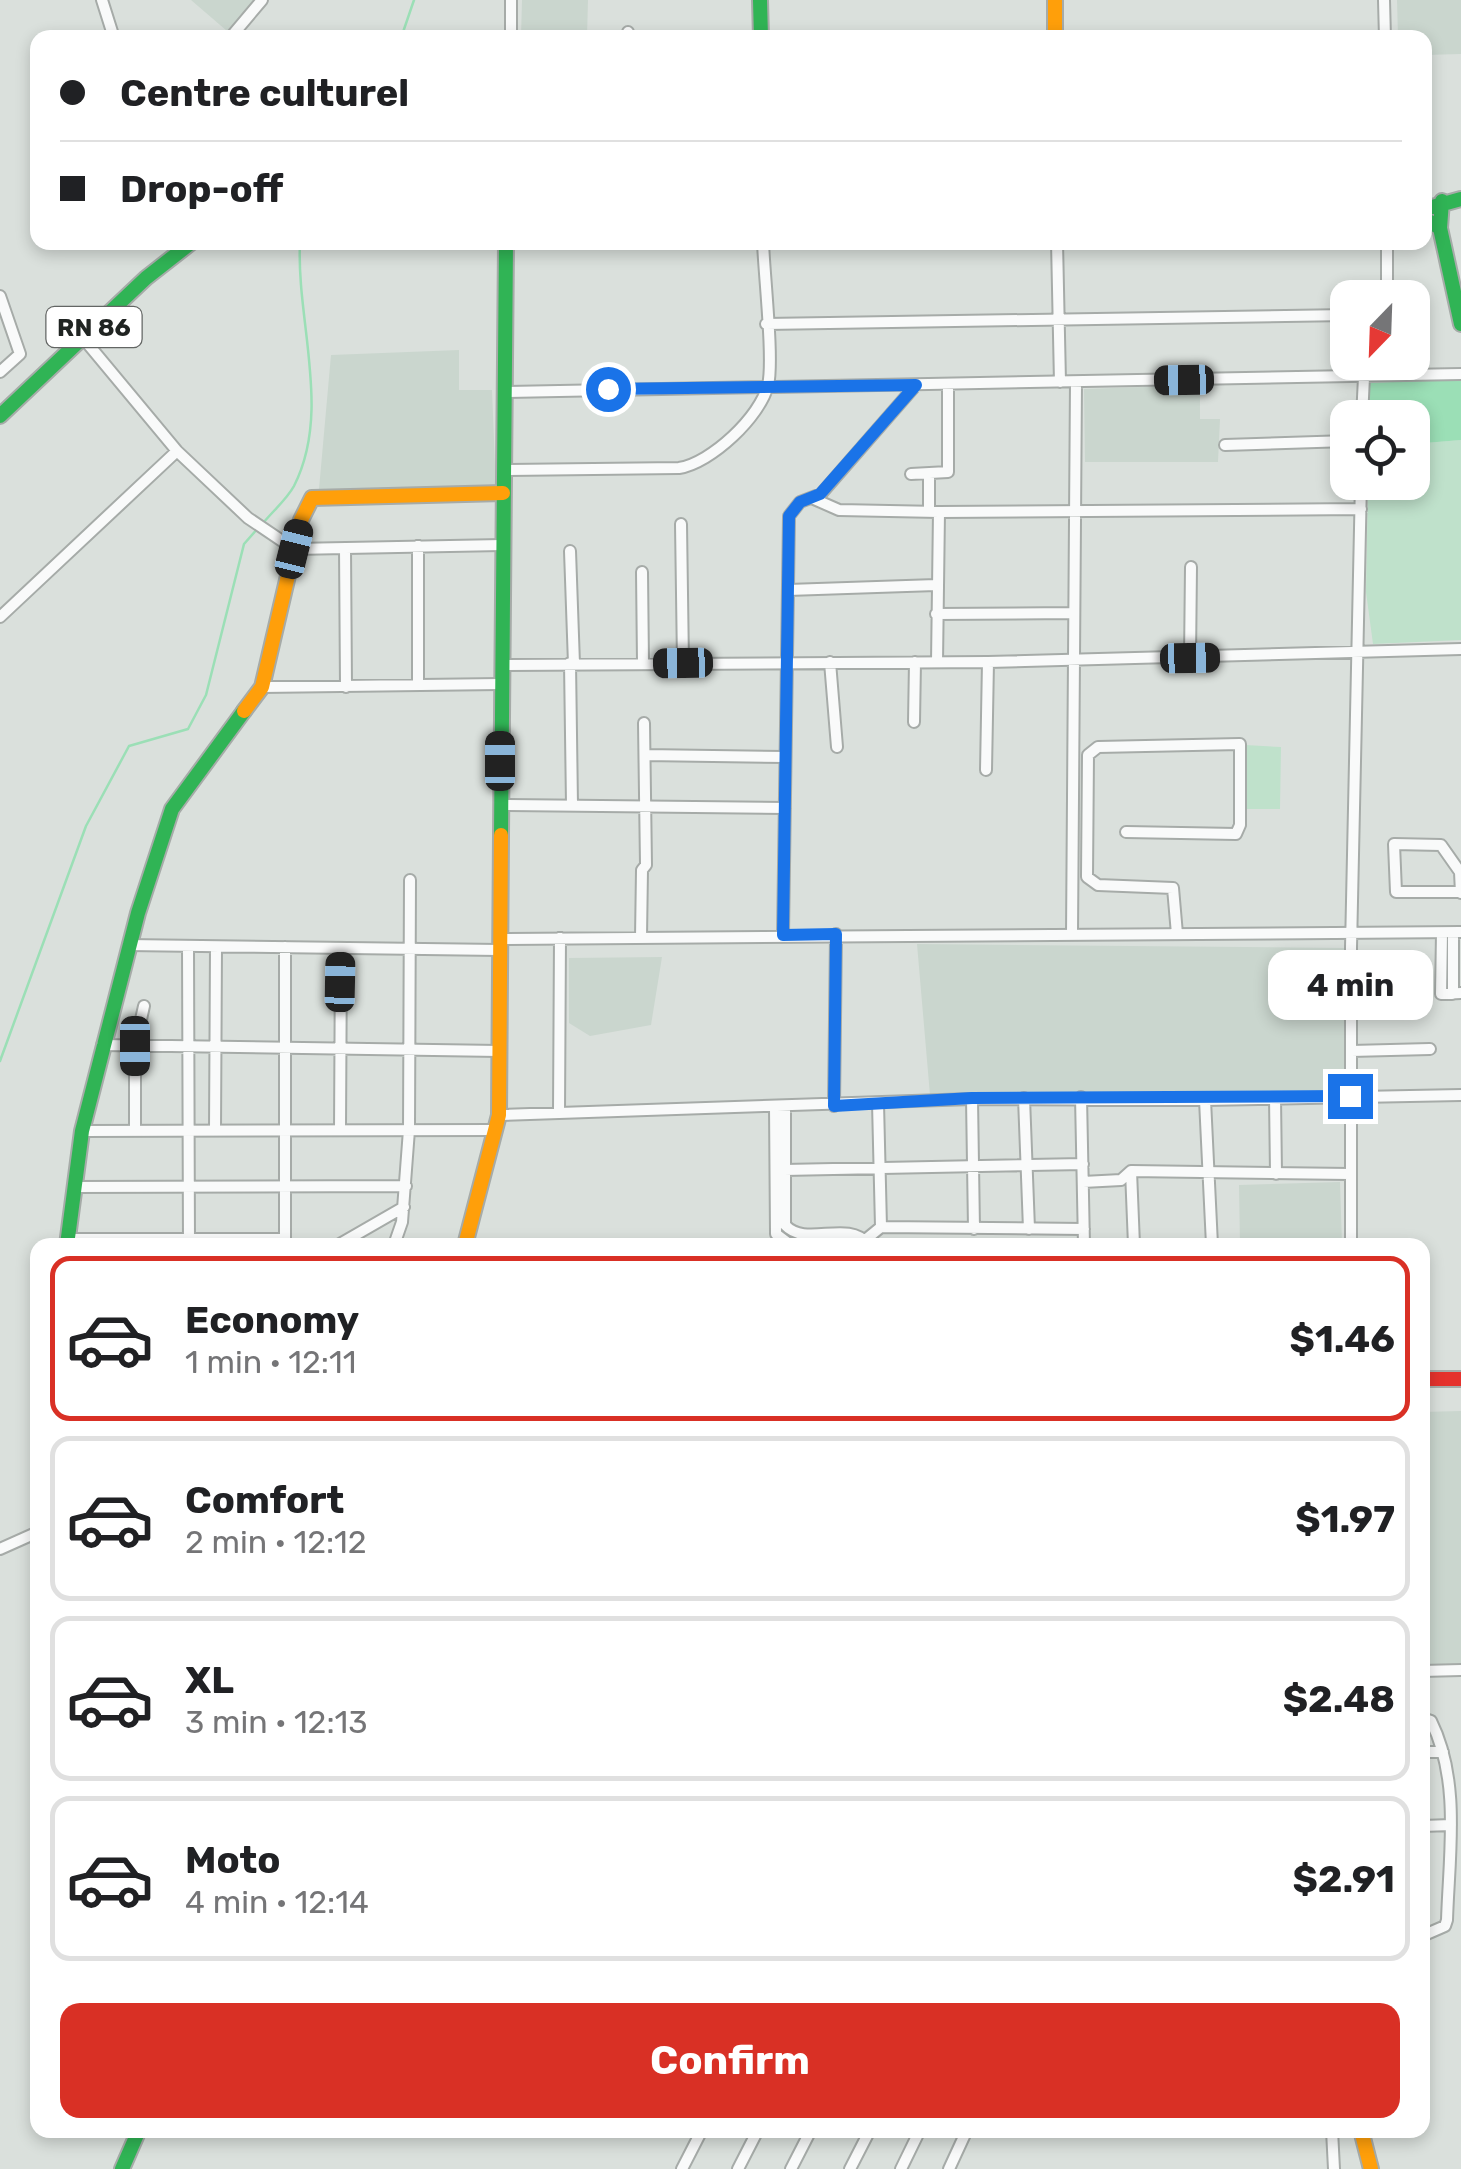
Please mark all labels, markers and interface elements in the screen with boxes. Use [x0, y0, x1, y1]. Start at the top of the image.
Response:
text: Centre culturel [120, 70, 409, 116]
text: Drop-off [120, 166, 283, 212]
north arrow [1330, 280, 1430, 380]
map controls [1330, 280, 1430, 500]
road number: RN 86 [46, 307, 142, 347]
car [1154, 364, 1214, 396]
route start [586, 367, 631, 412]
button: locate [1330, 400, 1430, 500]
car [272, 516, 316, 582]
car [1160, 642, 1220, 674]
car [653, 647, 713, 679]
car [485, 731, 515, 791]
callout: 4 min [1268, 951, 1432, 1021]
car [324, 952, 356, 1012]
text: 4 min [1307, 966, 1394, 1004]
car [120, 1016, 150, 1076]
route end [1328, 1074, 1373, 1119]
icon: car [65, 1294, 155, 1384]
text: Economy [185, 1297, 359, 1343]
text: $1.46 [1290, 1316, 1395, 1362]
text: 1 min · 12:11 [185, 1343, 356, 1381]
icon: car [65, 1474, 155, 1564]
text: Comfort [185, 1477, 344, 1523]
text: $1.97 [1295, 1496, 1395, 1542]
text: 2 min · 12:12 [185, 1523, 367, 1561]
icon: car [65, 1654, 155, 1744]
text: XL [185, 1657, 234, 1703]
text: $2.48 [1283, 1676, 1395, 1722]
text: 3 min · 12:13 [185, 1703, 368, 1741]
icon: car [65, 1834, 155, 1924]
text: Moto [185, 1837, 281, 1883]
text: $2.91 [1292, 1856, 1395, 1902]
text: 4 min · 12:14 [185, 1883, 369, 1921]
button: Confirm [60, 2003, 1400, 2118]

